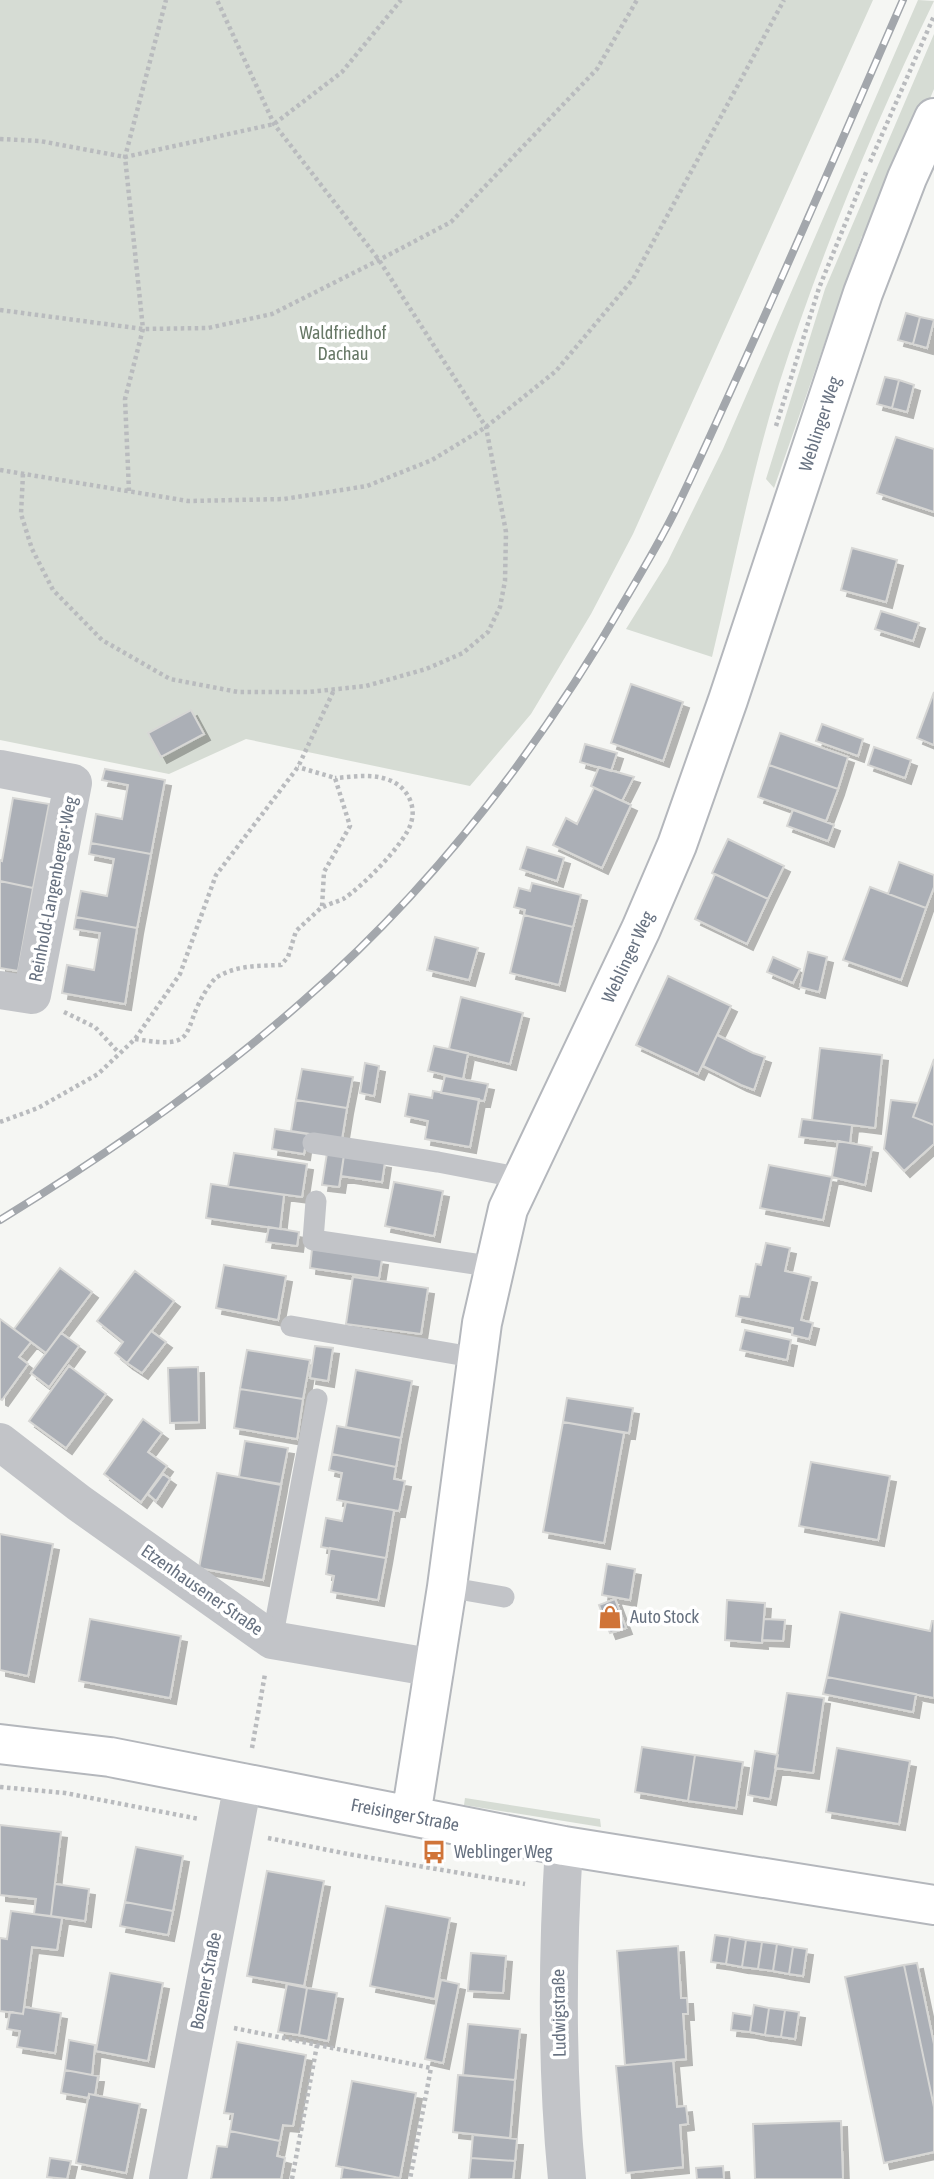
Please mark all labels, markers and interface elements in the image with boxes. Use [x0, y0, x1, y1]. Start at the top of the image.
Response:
park label: Waldfriedhof Dachau [299, 322, 387, 364]
street label: Weblinger Weg [794, 373, 845, 474]
street label: Reinhold-Langenberger-Weg [24, 794, 81, 983]
street label: Weblinger Weg [597, 907, 658, 1006]
street label: Etzenhausener Straße [137, 1540, 267, 1639]
shop icon: Auto Stock [596, 1603, 624, 1631]
place label: Auto Stock [630, 1606, 699, 1627]
street label: Freisinger Straße [349, 1794, 461, 1835]
bus stop icon: Weblinger Weg [420, 1838, 448, 1866]
place label: Weblinger Weg [454, 1841, 553, 1862]
street label: Bozener Straße [186, 1930, 225, 2031]
street label: Ludwigstraße [547, 1969, 570, 2057]

